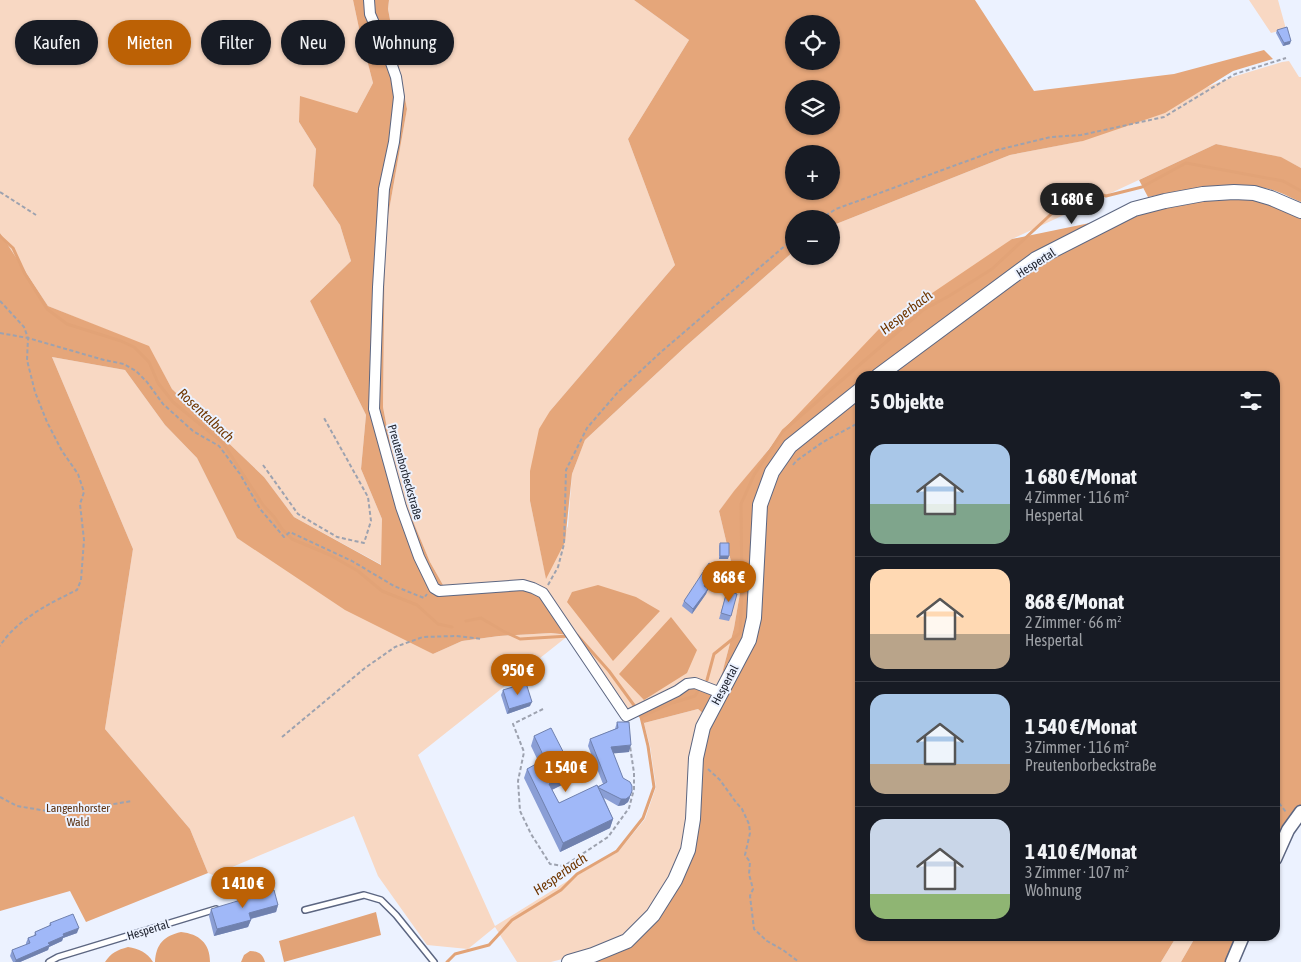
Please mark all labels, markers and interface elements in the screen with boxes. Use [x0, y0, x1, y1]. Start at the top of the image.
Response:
map controls [785, 15, 840, 265]
button: locate [785, 15, 840, 70]
chip: Kaufen [15, 20, 98, 65]
chip: Mieten [108, 20, 191, 65]
chip: Filter [201, 20, 271, 65]
chip: Neu [281, 20, 345, 65]
chip: Wohnung [355, 20, 454, 65]
button: layers [785, 80, 840, 135]
button: + [785, 145, 840, 200]
pin: 1 680 € [1026, 182, 1118, 225]
text: 1 680 € [1051, 190, 1093, 208]
button: − [785, 210, 840, 265]
street label: Hespertal [1014, 245, 1059, 280]
water label: Hesperbach [877, 287, 935, 337]
water label: Rosentalbach [175, 385, 238, 445]
icon: filters [1237, 387, 1265, 415]
text: 5 Objekte [870, 389, 944, 413]
street label: Preutenborbeckstraße [385, 423, 425, 521]
icon: home [910, 464, 970, 524]
text: 1 680 €/Monat [1025, 464, 1137, 488]
text: 4 Zimmer · 116 m² [1025, 488, 1129, 506]
text: Hespertal [1025, 506, 1083, 524]
pin: 868 € [694, 560, 764, 603]
text: 868 € [713, 568, 745, 586]
icon: home [910, 589, 970, 649]
text: 868 €/Monat [1025, 589, 1124, 613]
text: 2 Zimmer · 66 m² [1025, 613, 1122, 631]
text: Hespertal [1025, 631, 1083, 649]
pin: 950 € [483, 654, 553, 696]
text: 950 € [502, 661, 534, 679]
street label: Hespertal [709, 662, 742, 707]
icon: home [910, 714, 970, 774]
text: 1 540 €/Monat [1025, 714, 1137, 738]
text: 3 Zimmer · 116 m² [1025, 738, 1129, 756]
pin: 1 540 € [520, 750, 612, 793]
text: Preutenborbeckstraße [1025, 756, 1156, 774]
text: 1 540 € [545, 758, 587, 776]
park label: Langenhorster Wald [46, 801, 110, 829]
icon: home [910, 839, 970, 899]
text: 1 410 €/Monat [1025, 839, 1137, 863]
water label: Hesperbach [530, 850, 590, 898]
text: 3 Zimmer · 107 m² [1025, 863, 1129, 881]
pin: 1 410 € [197, 866, 289, 909]
text: 1 410 € [222, 874, 264, 892]
text: Wohnung [1025, 881, 1082, 899]
street label: Hespertal [125, 917, 172, 943]

